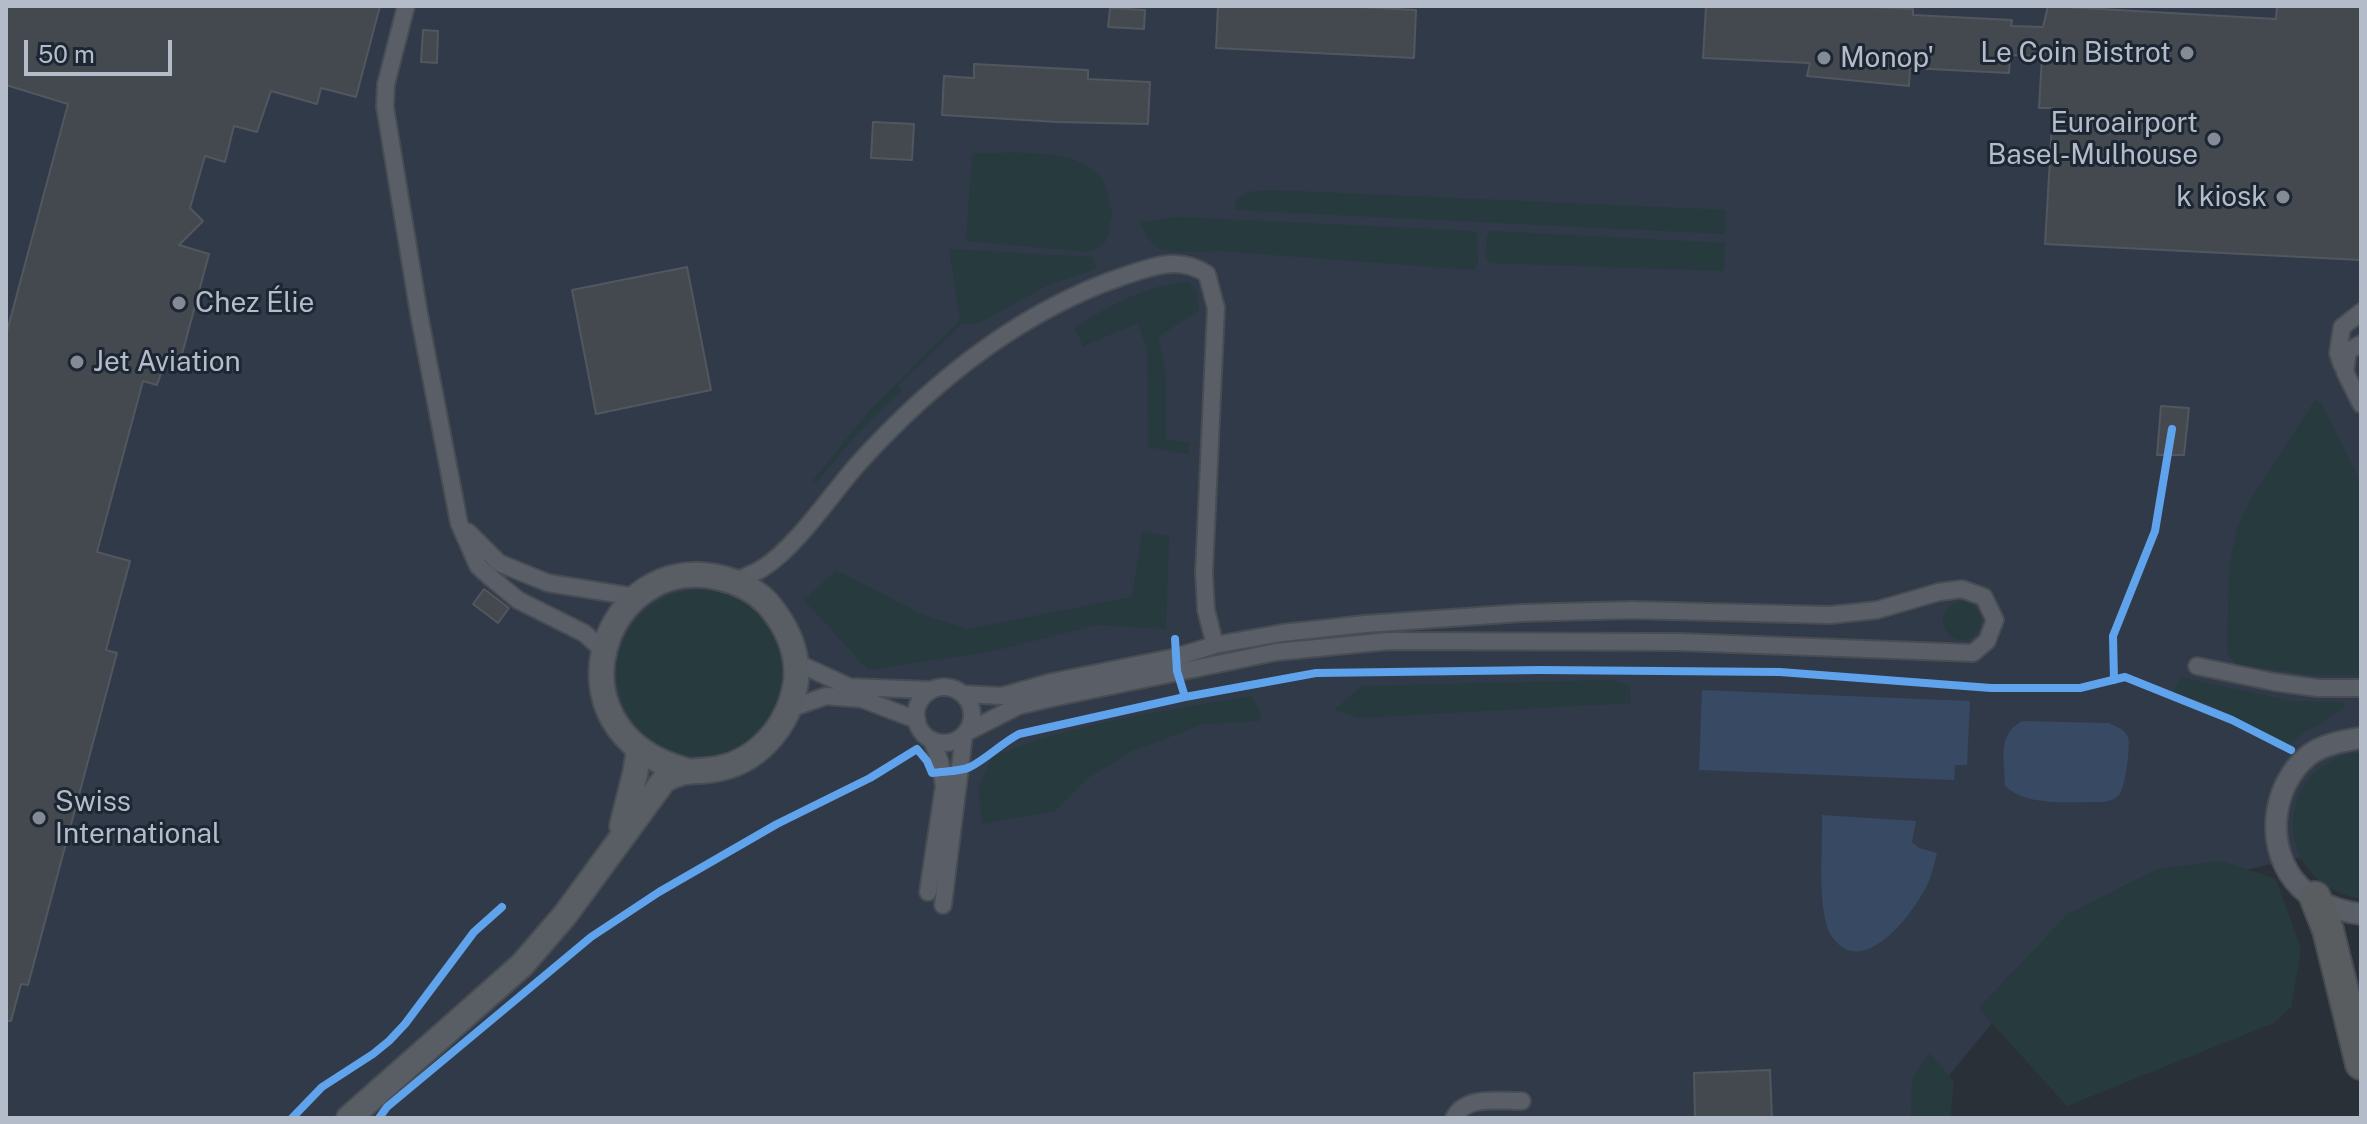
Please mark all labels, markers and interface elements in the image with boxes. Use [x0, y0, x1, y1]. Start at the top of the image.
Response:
scale bar [28, 24, 176, 74]
place label: Le Coin Bistrot [1980, 36, 2171, 70]
text: 50 m [38, 40, 95, 68]
place label: Monop' [1840, 41, 1934, 75]
marker: Le Coin Bistrot [2178, 44, 2196, 62]
marker: Monop' [1815, 49, 1833, 67]
place label: Euroairport Basel-Mulhouse [1988, 106, 2198, 172]
marker: Euroairport Basel-Mulhouse [2205, 130, 2223, 148]
place label: k kiosk [2176, 180, 2267, 214]
marker: k kiosk [2274, 188, 2292, 206]
place label: Chez Élie [195, 286, 314, 320]
marker: Chez Élie [170, 294, 188, 312]
place label: Jet Aviation [93, 345, 241, 379]
marker: Jet Aviation [68, 353, 86, 371]
place label: Swiss International [55, 785, 221, 851]
marker: Swiss International [30, 809, 48, 827]

